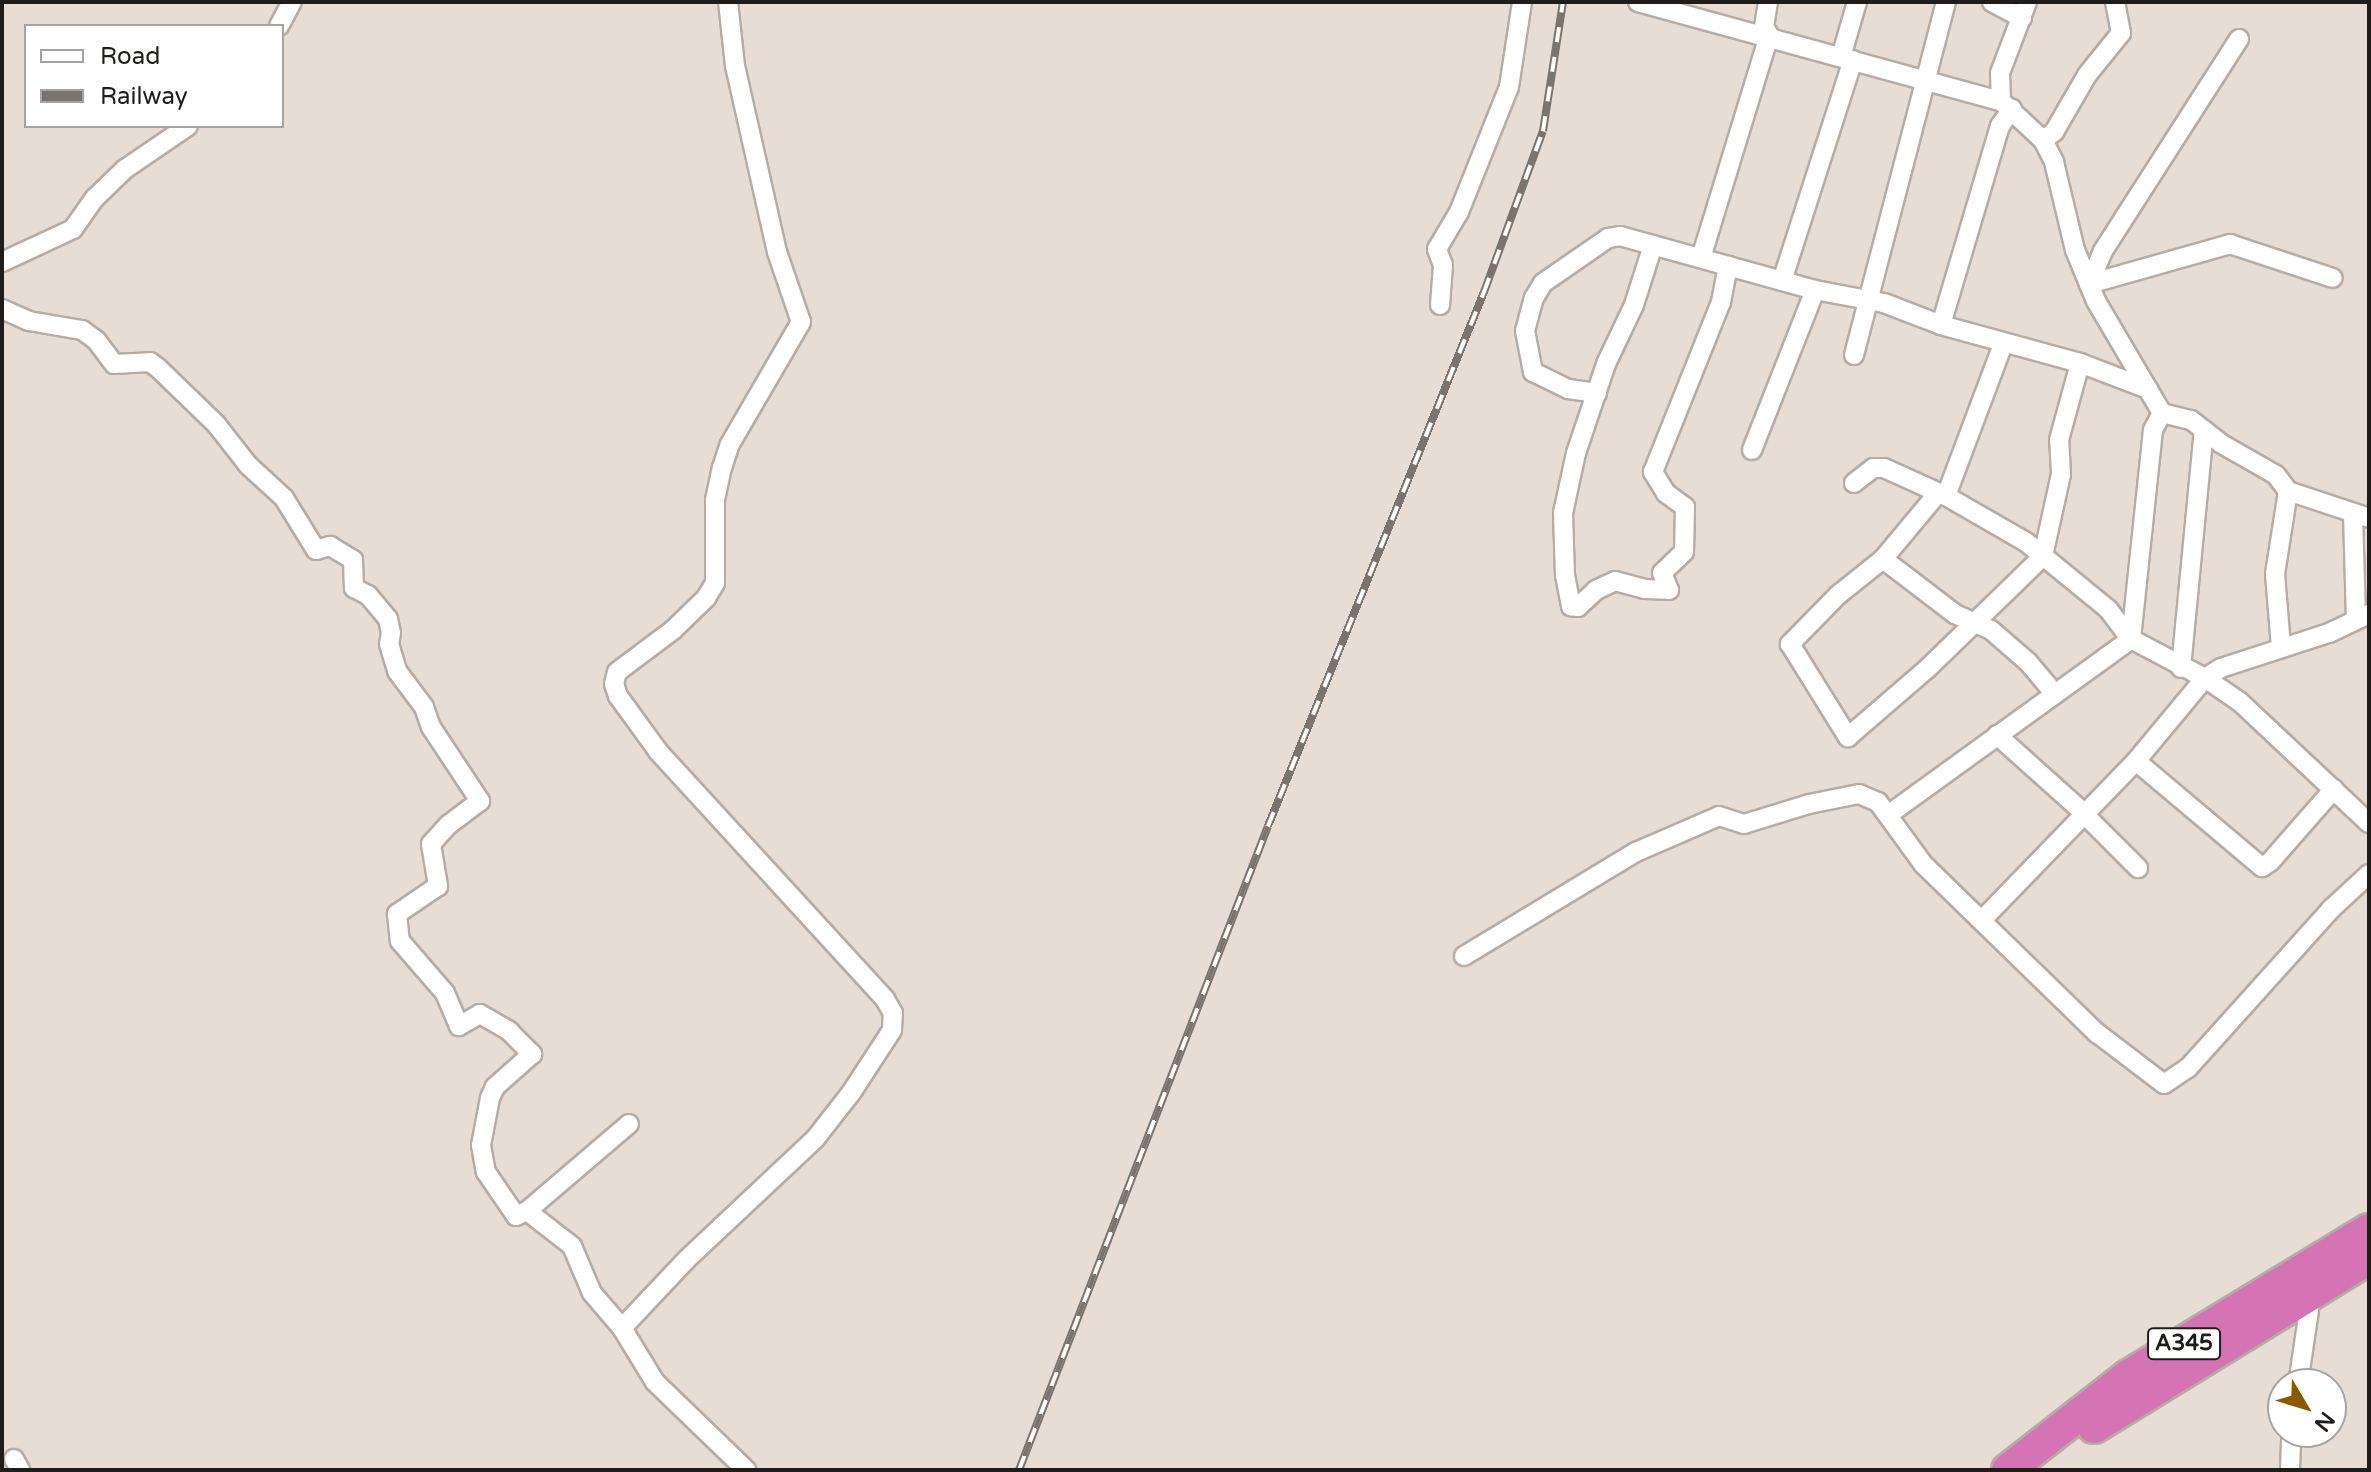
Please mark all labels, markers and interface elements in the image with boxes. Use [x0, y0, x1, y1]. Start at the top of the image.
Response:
legend [24, 24, 284, 128]
text: Road [100, 42, 160, 71]
text: Railway [100, 82, 188, 111]
road number: A345 [2146, 1326, 2222, 1362]
north arrow [2267, 1368, 2347, 1448]
text: N [2309, 1407, 2340, 1437]

